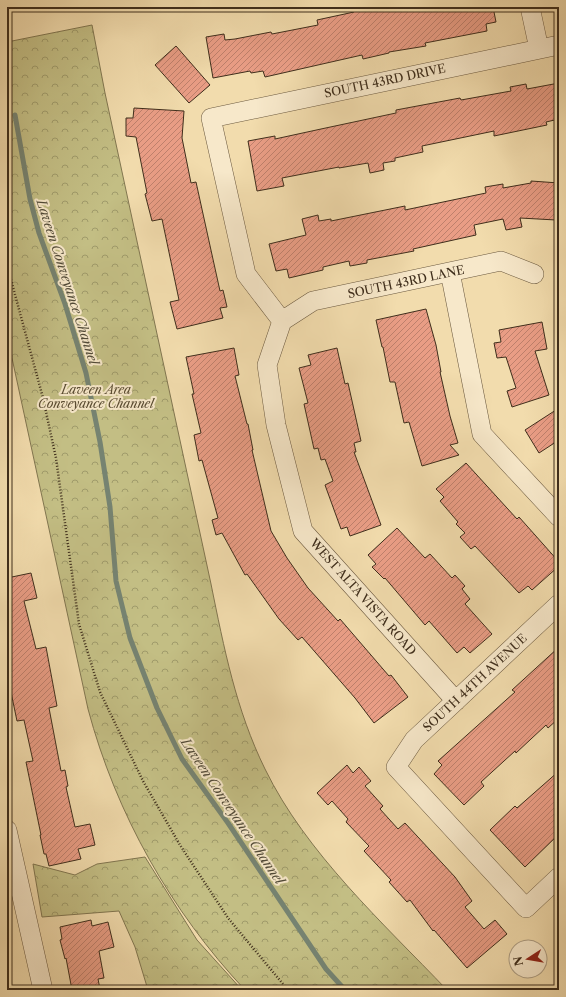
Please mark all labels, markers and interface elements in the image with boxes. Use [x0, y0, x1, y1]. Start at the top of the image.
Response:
street label: SOUTH 43RD DRIVE [323, 60, 447, 101]
water label: Laveen Conveyance Channel [33, 196, 103, 368]
street label: SOUTH 43RD LANE [346, 262, 466, 301]
park label: Laveen Area Conveyance Channel [38, 382, 155, 411]
street label: WEST ALTA VISTA ROAD [306, 534, 420, 658]
street label: SOUTH 44TH AVENUE [419, 630, 530, 735]
water label: Laveen Conveyance Channel [177, 734, 289, 889]
north arrow [508, 939, 548, 979]
text: N [510, 955, 526, 967]

